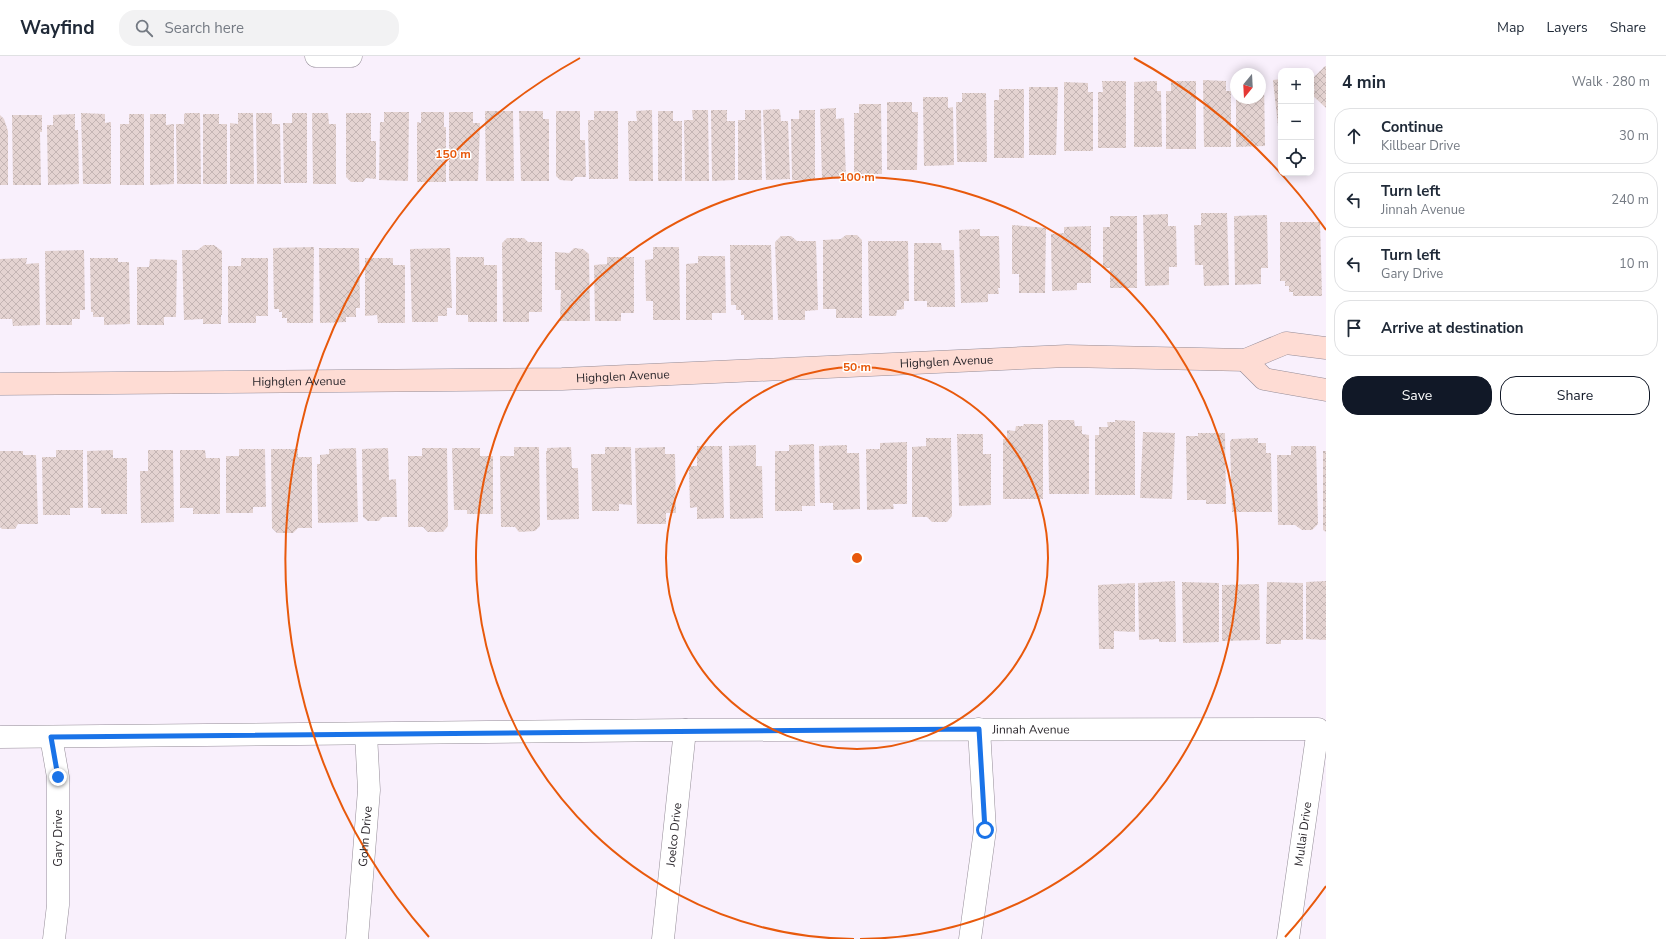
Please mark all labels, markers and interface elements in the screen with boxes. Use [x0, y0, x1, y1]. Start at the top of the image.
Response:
search box [119, 10, 399, 46]
text: Wayfind [20, 15, 95, 41]
icon: search [133, 17, 155, 39]
text: Search here [165, 18, 244, 38]
text: Map [1497, 18, 1524, 37]
text: Layers [1546, 18, 1588, 37]
text: Share [1610, 18, 1646, 37]
north arrow [1230, 68, 1266, 104]
map controls [1278, 68, 1314, 176]
button: + [1278, 68, 1314, 104]
text: 4 min [1342, 71, 1386, 94]
text: Walk · 280 m [1572, 73, 1650, 91]
button: − [1278, 104, 1314, 140]
text: Continue [1381, 117, 1443, 137]
icon: ahead [1343, 125, 1365, 147]
text: 30 m [1619, 127, 1649, 145]
text: Killbear Drive [1381, 137, 1460, 155]
button: locate [1278, 140, 1314, 176]
text: 150 m [435, 146, 471, 162]
text: 100 m [839, 169, 875, 185]
text: Turn left [1381, 181, 1440, 201]
icon: left [1343, 189, 1365, 211]
text: 240 m [1611, 191, 1649, 209]
text: Jinnah Avenue [1381, 201, 1465, 219]
text: Turn left [1381, 245, 1440, 265]
icon: left [1343, 253, 1365, 275]
text: 10 m [1619, 255, 1649, 273]
text: Gary Drive [1381, 265, 1443, 283]
icon: arrive [1343, 317, 1365, 339]
text: Arrive at destination [1381, 318, 1524, 338]
street label: Highglen Avenue [899, 351, 994, 372]
text: 50 m [843, 359, 871, 375]
street label: Highglen Avenue [576, 366, 670, 386]
street label: Highglen Avenue [252, 373, 346, 390]
button: Save [1342, 376, 1492, 415]
button: Share [1500, 376, 1650, 415]
centre of rings [850, 551, 864, 565]
street label: Jinnah Avenue [991, 721, 1070, 738]
route end [49, 768, 67, 786]
street label: Mullai Drive [1291, 801, 1315, 867]
street label: Joelco Drive [663, 802, 685, 868]
street label: Gohn Drive [355, 805, 376, 867]
street label: Gary Drive [50, 809, 66, 867]
route start [976, 821, 994, 839]

